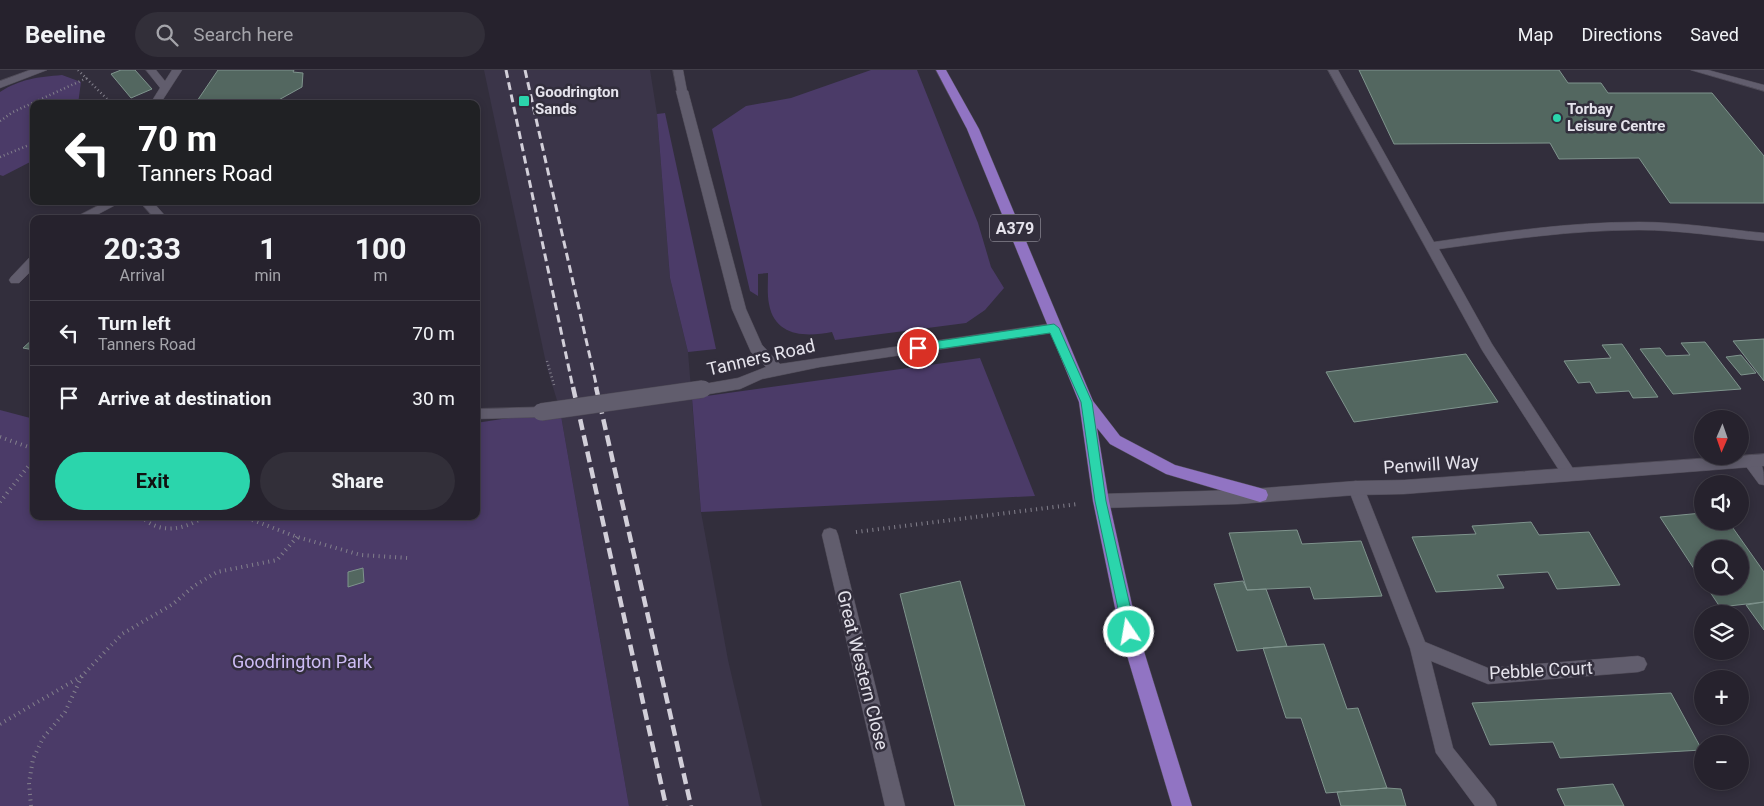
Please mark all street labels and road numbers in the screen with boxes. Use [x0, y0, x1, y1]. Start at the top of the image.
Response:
road number: A379 [990, 214, 1040, 242]
street label: Tanners Road [705, 334, 817, 380]
street label: Penwill Way [1383, 450, 1480, 478]
street label: Great Western Close [833, 588, 893, 752]
street label: Pebble Court [1489, 657, 1593, 683]

